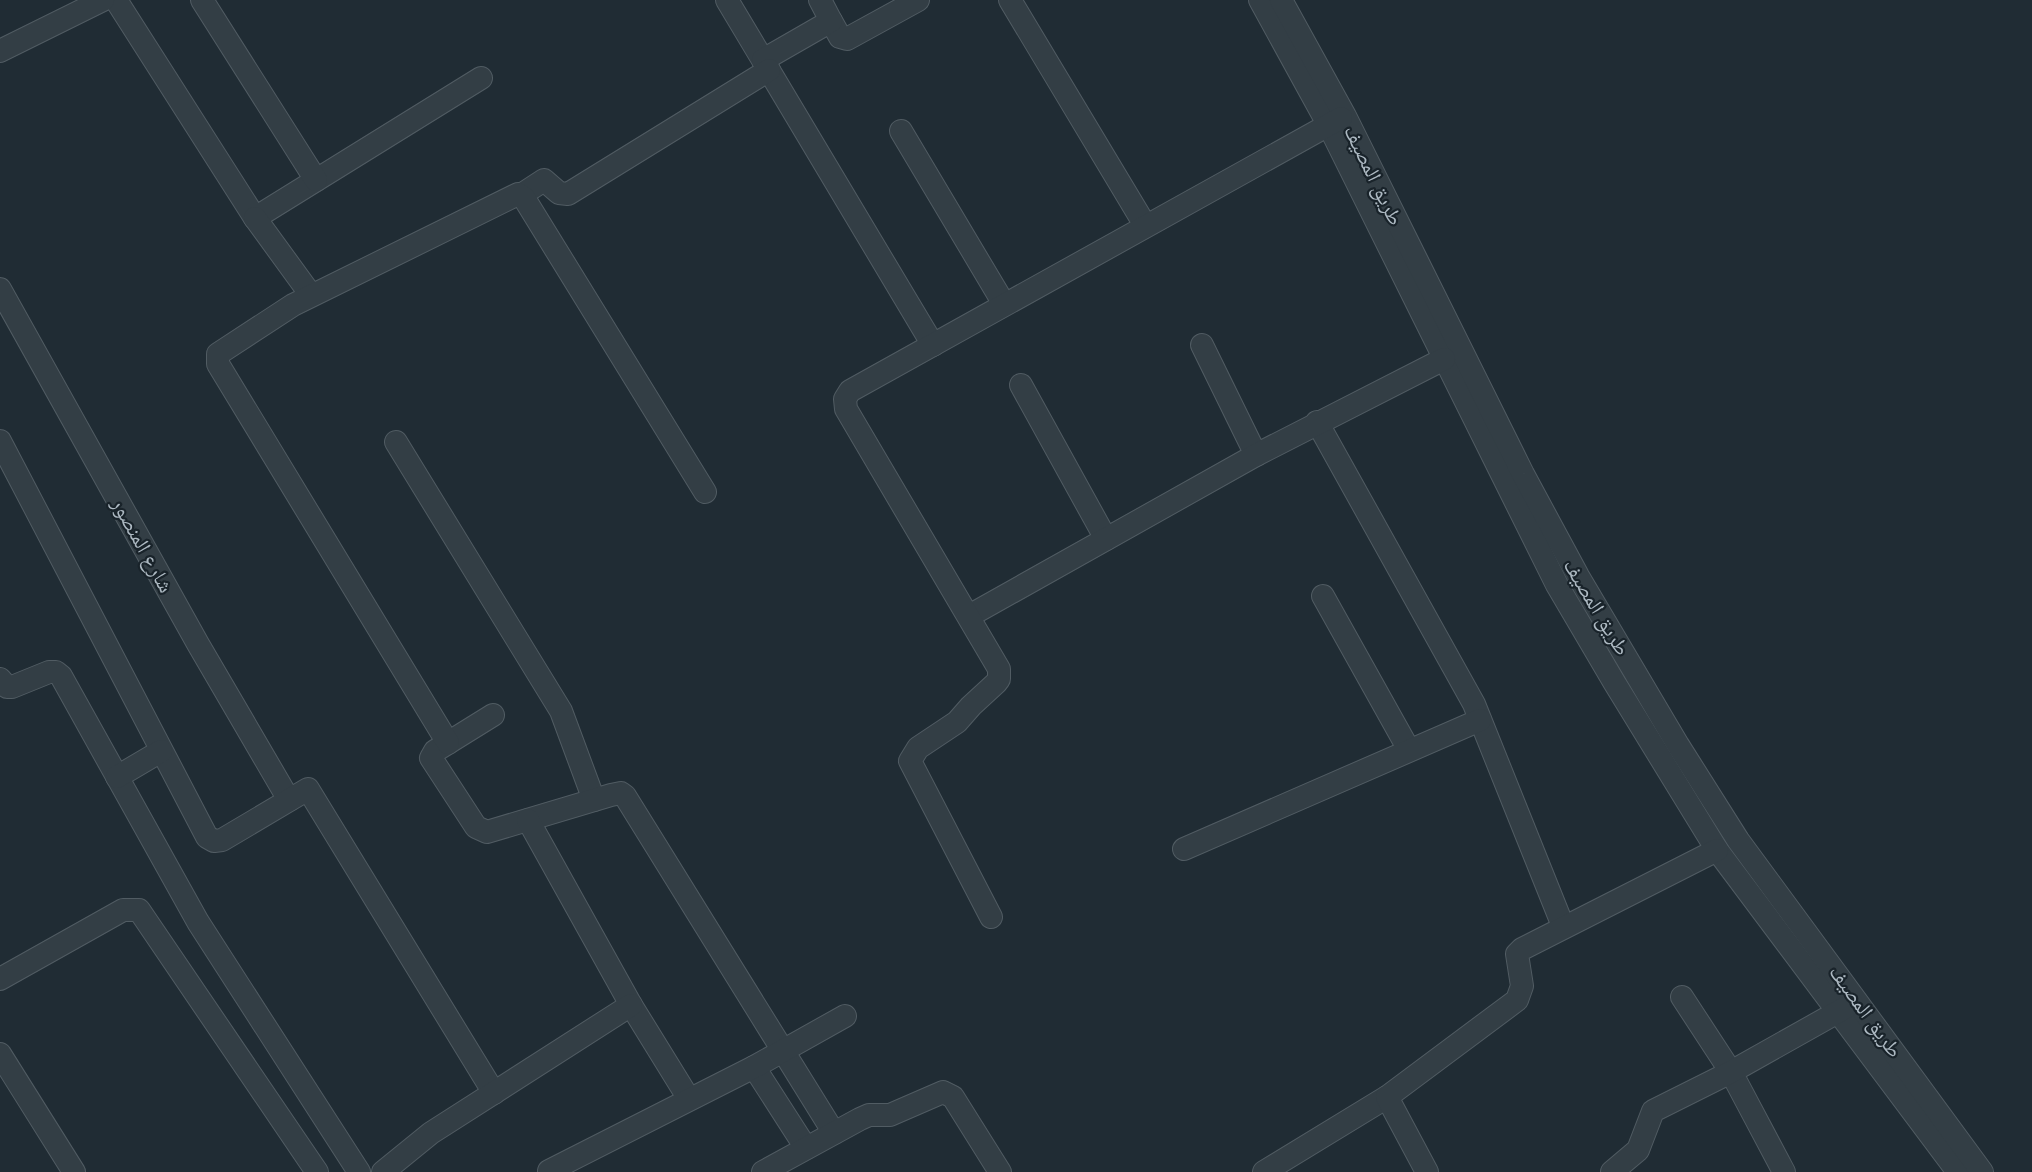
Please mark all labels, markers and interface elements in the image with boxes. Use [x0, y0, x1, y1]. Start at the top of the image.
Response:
street label: طريق المصيف [1338, 121, 1408, 229]
street label: شارع المنصور [105, 493, 178, 597]
street label: طريق المصيف [1558, 555, 1635, 660]
street label: طريق المصيف [1823, 961, 1907, 1063]

